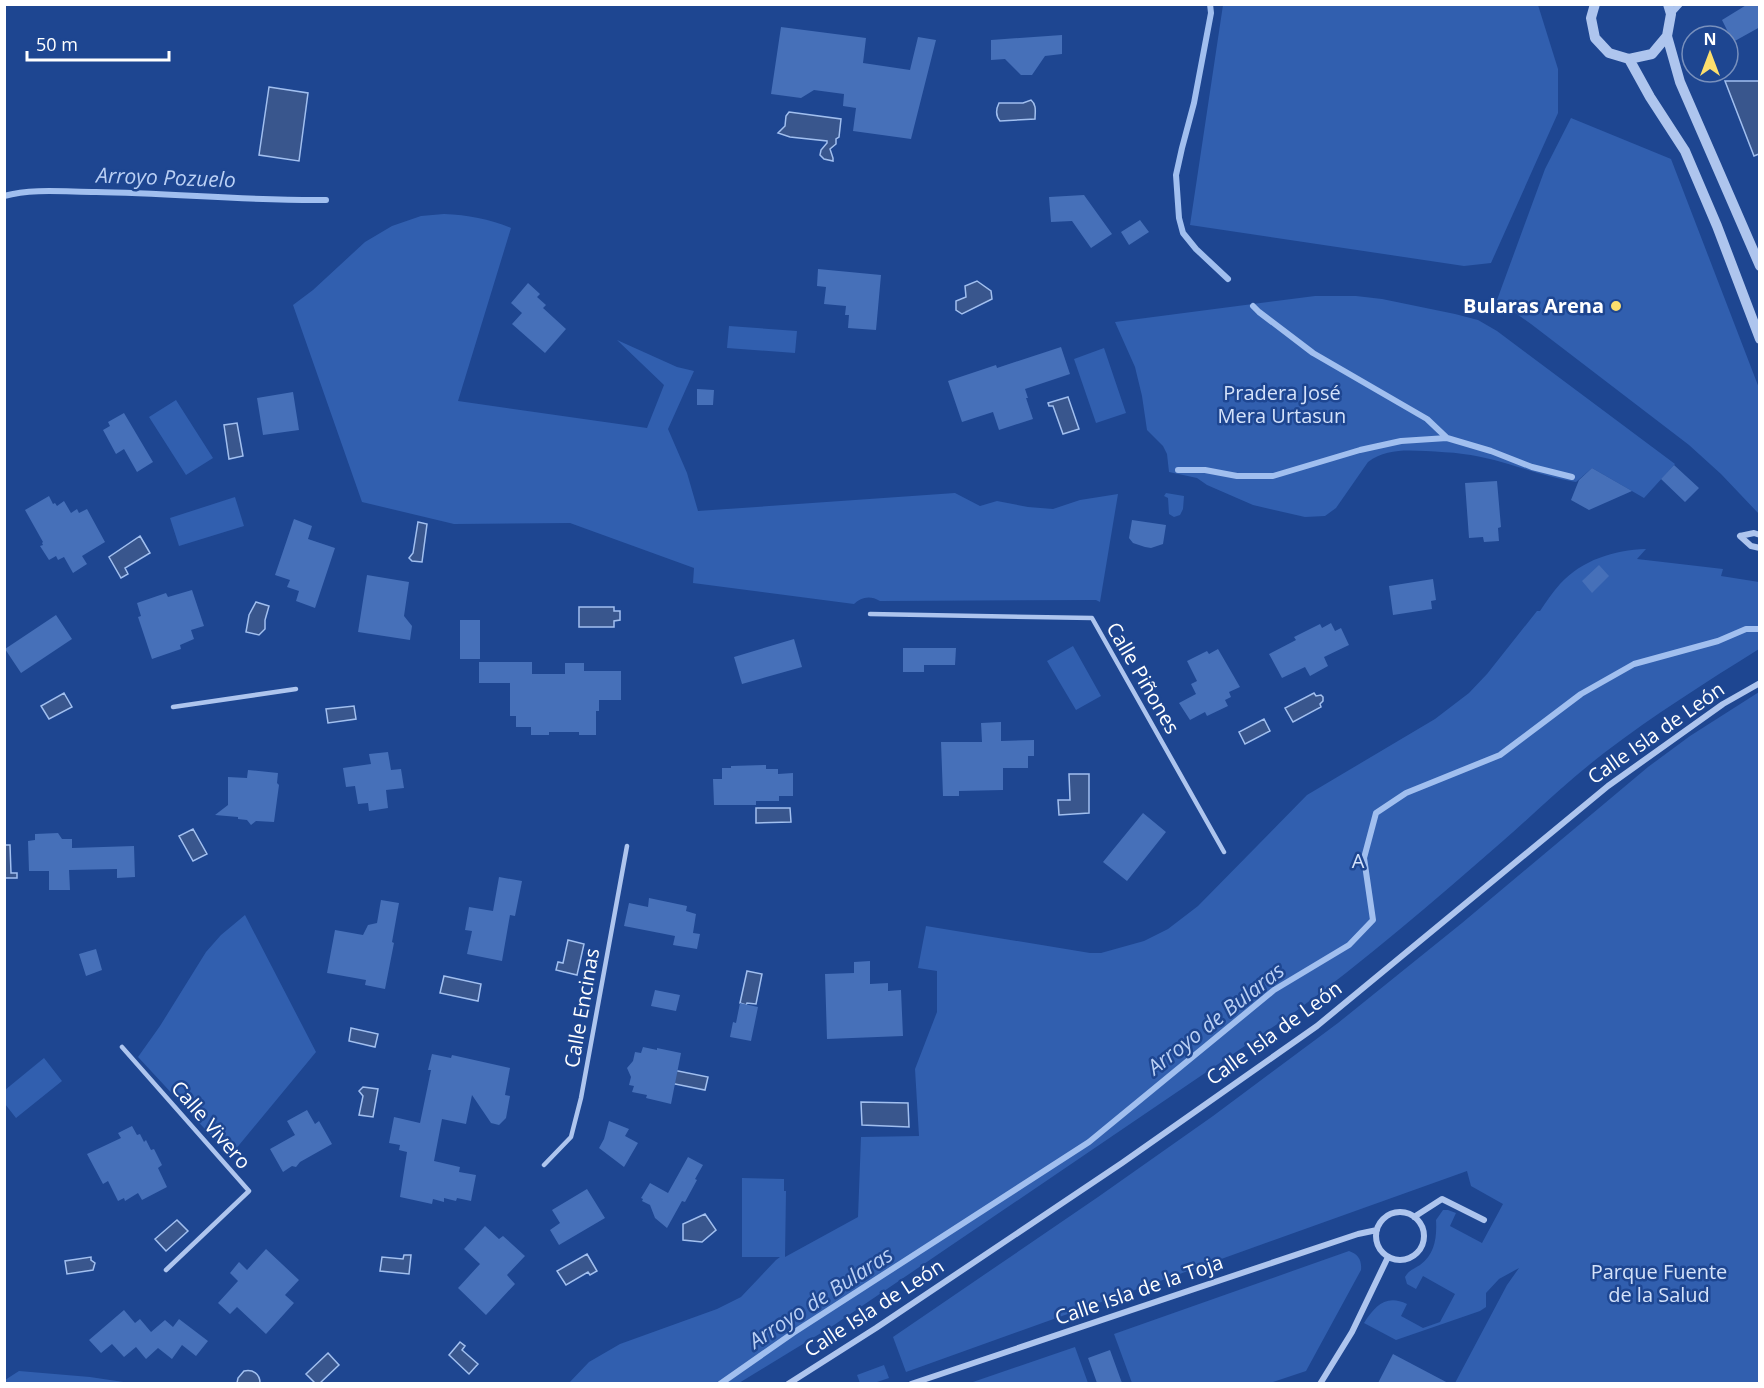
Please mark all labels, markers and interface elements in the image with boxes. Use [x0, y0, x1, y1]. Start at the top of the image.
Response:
scale bar [27, 24, 170, 62]
north arrow [1680, 24, 1740, 84]
text: N [1703, 28, 1717, 50]
text: 50 m [36, 32, 78, 56]
water label: Arroyo Pozuelo [94, 160, 236, 193]
place label: Bularas Arena [1463, 292, 1604, 319]
marker: Bularas Arena [1609, 299, 1623, 313]
park label: Pradera José Mera Urtasun [1218, 379, 1346, 429]
street label: Calle Piñones [1101, 617, 1186, 738]
street label: Calle Isla de León [1582, 675, 1730, 790]
park label: A [1352, 847, 1365, 874]
street label: Calle Encinas [558, 946, 605, 1070]
water label: Arroyo de Bularas [1140, 956, 1290, 1082]
street label: Calle Isla de León [1201, 974, 1347, 1091]
street label: Calle Vivero [166, 1075, 257, 1175]
water label: Arroyo de Bularas [741, 1240, 898, 1355]
street label: Calle Isla de la Toja [1051, 1248, 1226, 1331]
street label: Calle Isla de León [799, 1252, 949, 1363]
park label: Parque Fuente de la Salud [1591, 1258, 1727, 1308]

